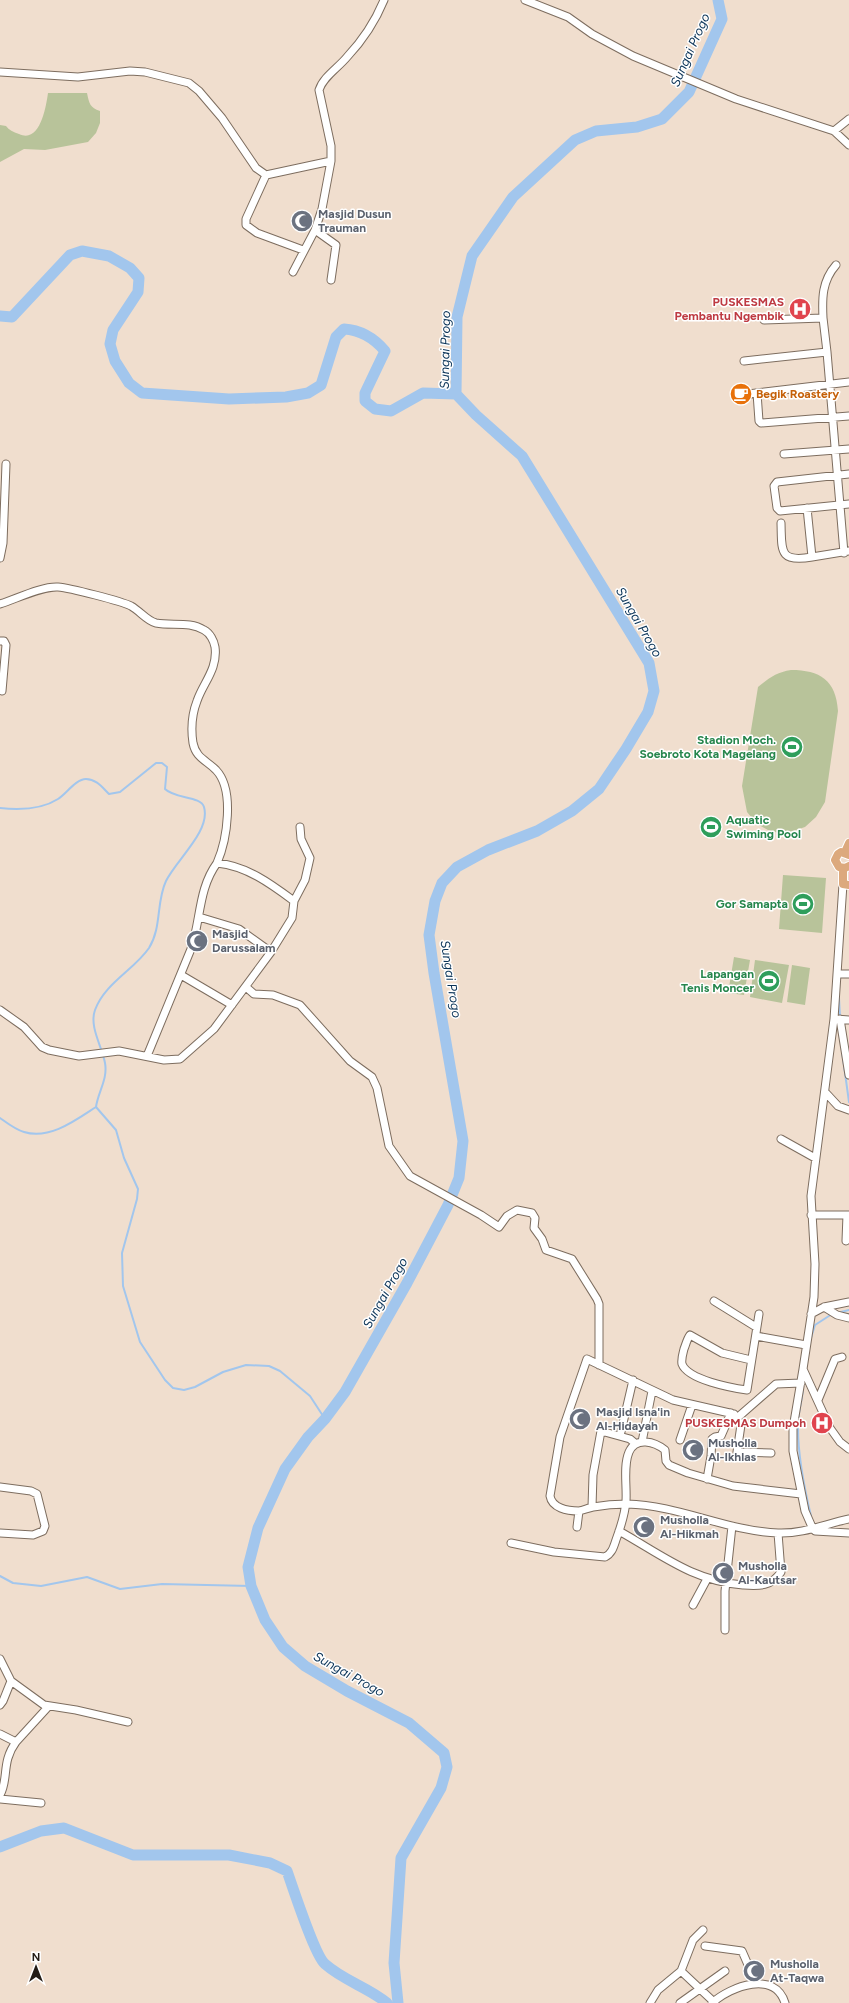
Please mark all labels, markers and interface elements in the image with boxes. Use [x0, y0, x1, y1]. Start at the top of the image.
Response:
water label: Sungai Progo [667, 11, 713, 89]
place label: Masjid Dusun Trauman [318, 207, 392, 235]
mosque icon: Masjid Dusun Trauman [289, 208, 315, 234]
place label: PUSKESMAS Pembantu Ngembik [675, 295, 785, 323]
hospital icon: PUSKESMAS Pembantu Ngembik [787, 296, 813, 322]
water label: Sungai Progo [437, 310, 453, 389]
cafe icon: Begik Roastery [728, 381, 754, 407]
place label: Begik Roastery [756, 387, 839, 401]
water label: Sungai Progo [613, 584, 665, 660]
place label: Stadion Moch. Soebroto Kota Magelang [639, 733, 776, 761]
sports icon: Stadion Moch. Soebroto Kota Magelang [779, 734, 805, 760]
place label: Aquatic Swiming Pool [726, 813, 801, 841]
sports icon: Aquatic Swiming Pool [698, 814, 724, 840]
sports icon: Gor Samapta [790, 891, 816, 917]
place label: Gor Samapta [716, 897, 788, 911]
place label: Masjid Darussalam [212, 927, 276, 955]
mosque icon: Masjid Darussalam [184, 928, 210, 954]
water label: Sungai Progo [437, 939, 465, 1019]
place label: Lapangan Tenis Moncer [681, 967, 754, 995]
sports icon: Lapangan Tenis Moncer [756, 968, 782, 994]
water label: Sungai Progo [359, 1255, 411, 1331]
place label: Masjid Isna'in Al-Hidayah [596, 1405, 670, 1433]
mosque icon: Masjid Isna'in Al-Hidayah [567, 1406, 593, 1432]
hospital icon: PUSKESMAS Dumpoh [809, 1410, 835, 1436]
place label: PUSKESMAS Dumpoh [685, 1416, 806, 1430]
place label: Musholla Al-Ikhlas [708, 1436, 757, 1464]
mosque icon: Musholla Al-Ikhlas [680, 1437, 706, 1463]
place label: Musholla Al-Hikmah [660, 1513, 719, 1541]
mosque icon: Musholla Al-Hikmah [631, 1514, 657, 1540]
place label: Musholla Al-Kautsar [738, 1559, 797, 1587]
mosque icon: Musholla Al-Kautsar [710, 1560, 736, 1586]
water label: Sungai Progo [311, 1648, 387, 1700]
north arrow [16, 1947, 56, 1987]
text: N [32, 1951, 40, 1964]
place label: Musholla At-Taqwa [770, 1957, 824, 1985]
mosque icon: Musholla At-Taqwa [741, 1958, 767, 1984]

